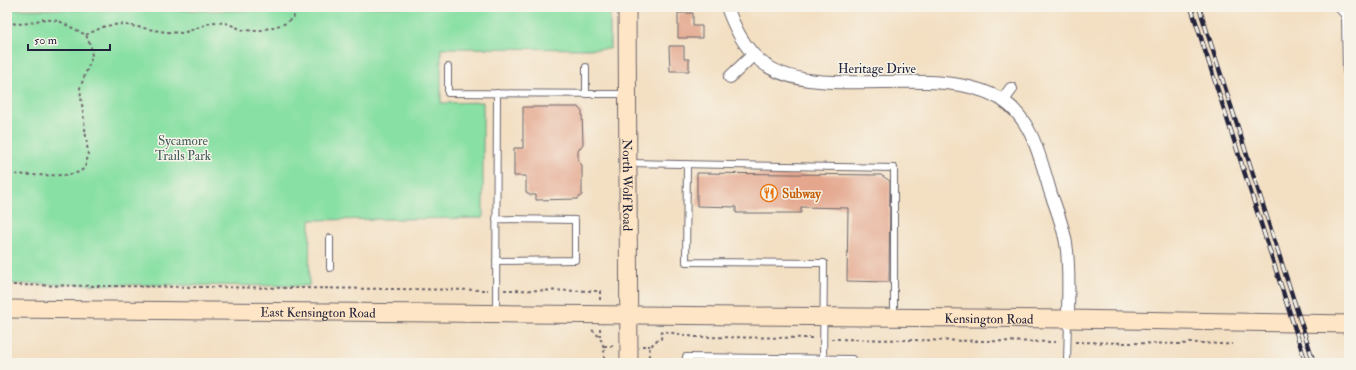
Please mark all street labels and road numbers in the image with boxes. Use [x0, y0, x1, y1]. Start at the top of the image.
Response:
street label: Heritage Drive [838, 61, 917, 77]
street label: North Wolf Road [619, 139, 635, 232]
street label: East Kensington Road [260, 304, 376, 321]
street label: Kensington Road [944, 311, 1034, 328]

